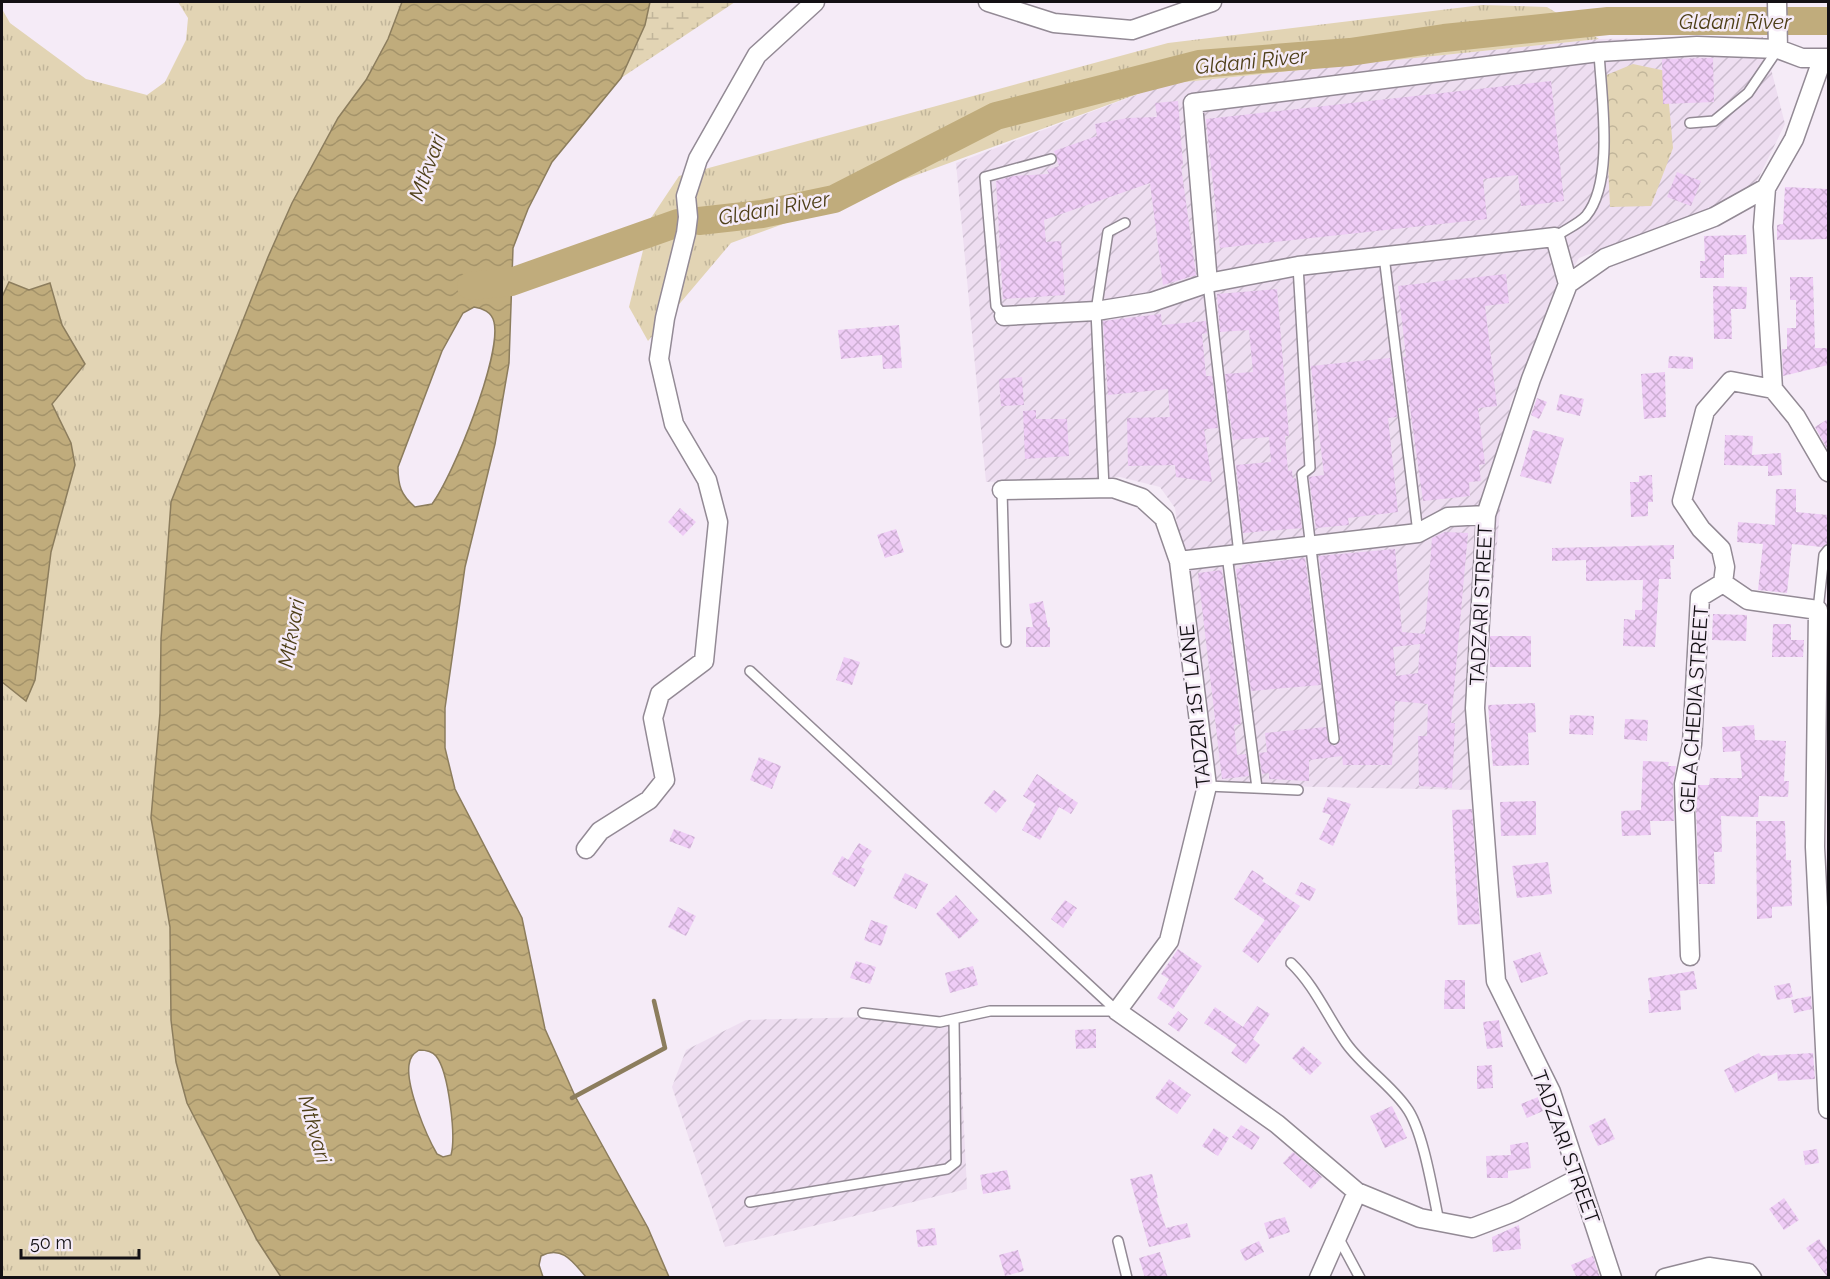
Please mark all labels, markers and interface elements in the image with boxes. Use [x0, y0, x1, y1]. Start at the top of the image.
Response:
water label: Gldani River [1679, 9, 1792, 34]
water label: Gldani River [1194, 43, 1309, 79]
water label: Mtkvari [403, 130, 451, 204]
water label: Gldani River [716, 186, 832, 230]
street label: TADZARI STREET [1465, 524, 1497, 686]
water label: Mtkvari [273, 596, 309, 669]
street label: GELA CHEDIA STREET [1675, 604, 1713, 814]
street label: TADZRI 1ST LANE [1174, 623, 1216, 789]
street label: TADZARI STREET [1527, 1067, 1605, 1227]
water label: Mtkvari [293, 1092, 337, 1166]
scale bar [21, 1222, 140, 1260]
text: 50 m [30, 1232, 72, 1253]

